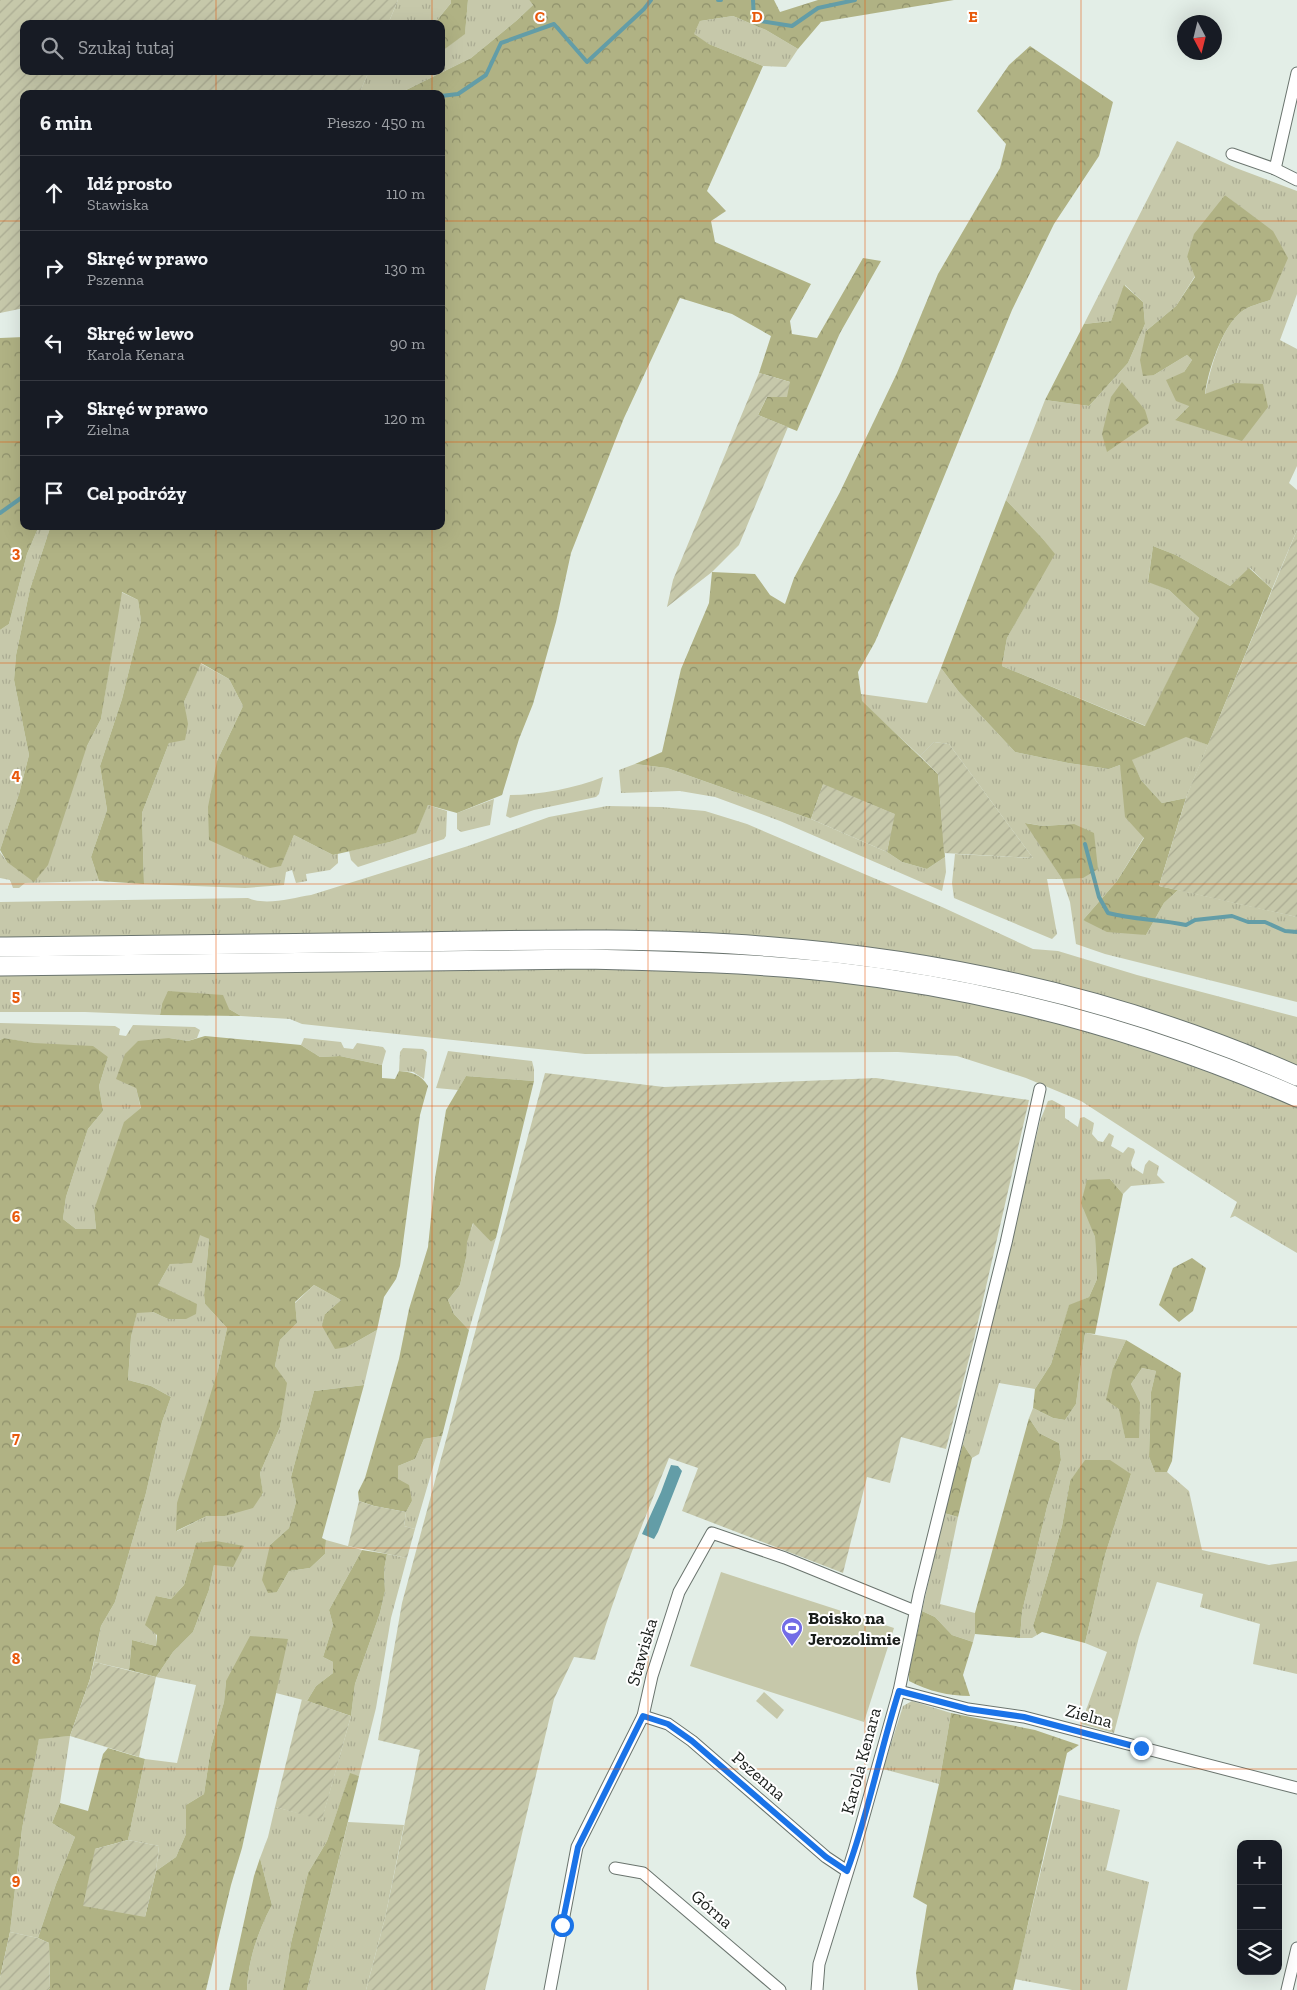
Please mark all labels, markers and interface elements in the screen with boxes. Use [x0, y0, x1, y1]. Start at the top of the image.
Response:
text: C [535, 7, 545, 26]
text: D [751, 7, 763, 26]
text: E [968, 7, 978, 26]
north arrow [1177, 15, 1222, 60]
search box [20, 20, 445, 75]
icon: search [38, 34, 66, 62]
text: Szukaj tutaj [78, 36, 174, 59]
text: 6 min [40, 110, 92, 135]
text: Pieszo · 450 m [327, 113, 425, 132]
text: Idź prosto [87, 172, 172, 195]
icon: ahead [40, 179, 68, 207]
text: 110 m [386, 184, 425, 203]
text: Stawiska [87, 195, 149, 214]
text: Skręć w prawo [87, 247, 208, 270]
icon: right [40, 254, 68, 282]
text: 130 m [384, 259, 425, 278]
text: Pszenna [87, 270, 144, 289]
text: Skręć w lewo [87, 322, 194, 345]
icon: left [40, 329, 68, 357]
text: 90 m [390, 334, 425, 353]
text: Karola Kenara [87, 345, 184, 364]
text: Skręć w prawo [87, 397, 208, 420]
icon: right [40, 404, 68, 432]
text: 120 m [384, 409, 425, 428]
text: Zielna [87, 420, 129, 439]
icon: arrive [40, 479, 68, 507]
text: Cel podróży [87, 482, 186, 505]
text: 3 [12, 543, 21, 562]
text: 4 [11, 765, 21, 784]
text: 5 [12, 986, 20, 1005]
text: 6 [12, 1207, 21, 1226]
text: 7 [12, 1428, 20, 1447]
place label: Boisko na Jerozolimie [808, 1607, 901, 1650]
street label: Stawiska [622, 1615, 662, 1688]
sports icon: Boisko na Jerozolimie [780, 1616, 804, 1647]
text: 8 [12, 1649, 21, 1668]
street label: Zielna [1063, 1699, 1115, 1733]
street label: Karola Kenara [836, 1705, 886, 1817]
route end [1130, 1737, 1153, 1760]
street label: Pszenna [728, 1747, 791, 1806]
map controls [1237, 1840, 1282, 1975]
button: + [1237, 1840, 1282, 1885]
text: 9 [12, 1870, 21, 1889]
street label: Górna [687, 1885, 738, 1933]
button: − [1237, 1885, 1282, 1930]
route start [551, 1914, 574, 1937]
button: layers [1237, 1930, 1282, 1975]

